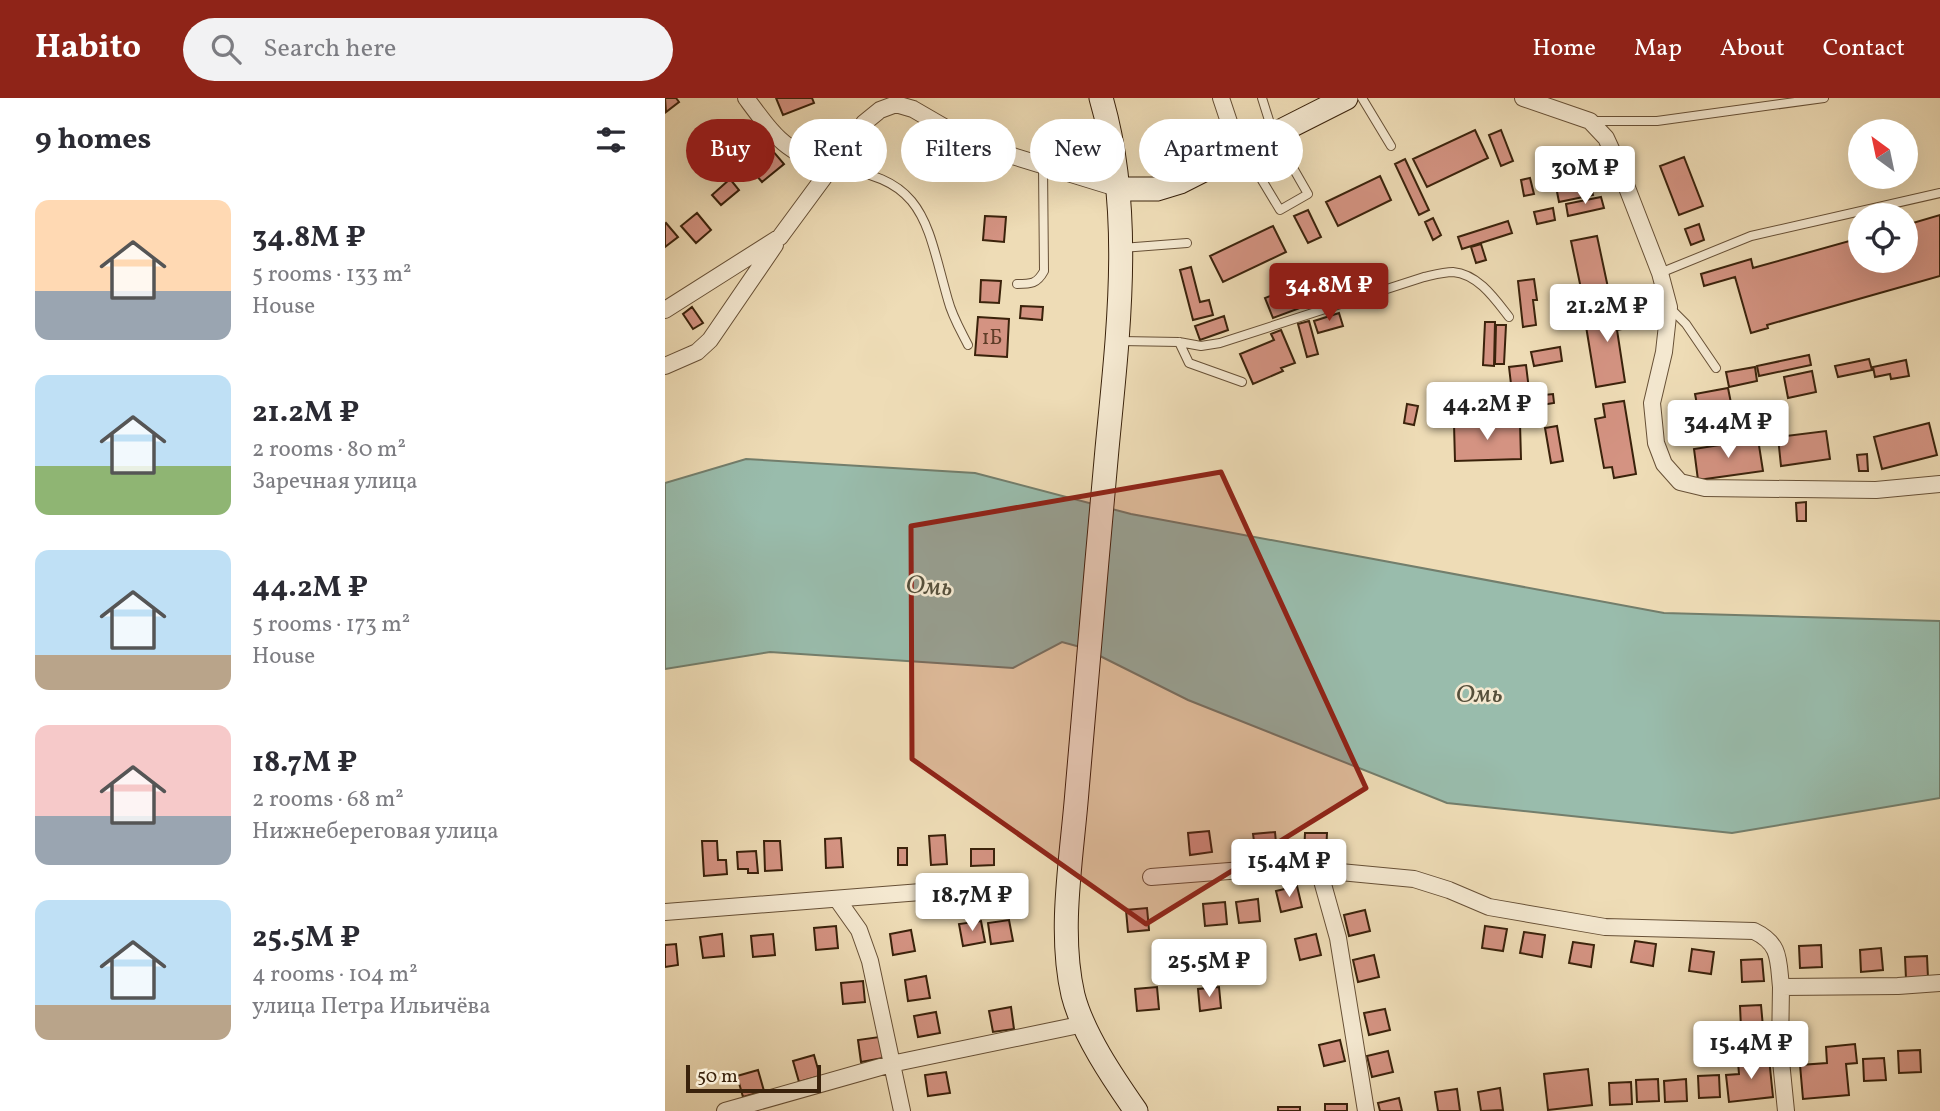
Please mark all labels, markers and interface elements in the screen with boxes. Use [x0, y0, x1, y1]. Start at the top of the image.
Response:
search box [183, 18, 673, 81]
text: Habito [35, 26, 141, 72]
icon: search [207, 30, 245, 68]
text: Search here [263, 31, 396, 67]
text: Home [1532, 32, 1596, 66]
text: Map [1634, 32, 1682, 66]
text: About [1720, 32, 1785, 66]
text: Contact [1823, 32, 1905, 66]
text: 9 homes [35, 119, 151, 161]
chip: Buy [686, 119, 775, 182]
chip: Rent [789, 119, 887, 182]
chip: Filters [901, 119, 1016, 182]
chip: New [1030, 119, 1125, 182]
chip: Apartment [1139, 119, 1303, 182]
north arrow [1848, 119, 1918, 189]
map controls [1848, 119, 1918, 273]
icon: filters [592, 121, 630, 159]
pin: 30M ₽ [1536, 146, 1634, 206]
text: 30M ₽ [1551, 153, 1619, 185]
button: locate [1848, 203, 1918, 273]
text: 34.8M ₽ [252, 217, 366, 259]
icon: home [91, 228, 175, 312]
text: 5 rooms · 133 m² [252, 259, 412, 291]
pin: 34.8M ₽ [1264, 264, 1394, 323]
text: 34.8M ₽ [1285, 270, 1373, 302]
pin: 21.2M ₽ [1542, 285, 1672, 344]
text: House [252, 291, 315, 323]
text: 21.2M ₽ [1566, 291, 1648, 323]
house number: 1Б [981, 324, 1003, 353]
pin: 44.2M ₽ [1422, 382, 1552, 442]
text: 44.2M ₽ [1443, 389, 1531, 421]
text: 21.2M ₽ [252, 392, 359, 434]
pin: 34.4M ₽ [1663, 400, 1793, 460]
icon: home [91, 403, 175, 487]
text: 34.4M ₽ [1684, 407, 1772, 439]
text: 2 rooms · 80 m² [252, 434, 406, 466]
text: Заречная улица [252, 466, 418, 498]
text: 44.2M ₽ [252, 567, 368, 609]
water label: Омь [904, 567, 954, 607]
icon: home [91, 578, 175, 662]
text: 5 rooms · 173 m² [252, 609, 410, 641]
text: House [252, 641, 315, 673]
water label: Омь [1456, 677, 1503, 713]
text: 18.7M ₽ [252, 742, 357, 784]
icon: home [91, 753, 175, 837]
text: 2 rooms · 68 m² [252, 784, 404, 816]
text: Нижнебереговая улица [252, 816, 499, 848]
pin: 15.4M ₽ [1224, 840, 1354, 899]
text: 15.4M ₽ [1247, 846, 1331, 878]
pin: 18.7M ₽ [907, 874, 1037, 933]
text: 18.7M ₽ [932, 880, 1012, 912]
text: 25.5M ₽ [252, 917, 360, 959]
icon: home [91, 928, 175, 1012]
pin: 25.5M ₽ [1144, 940, 1274, 999]
text: 25.5M ₽ [1168, 946, 1251, 978]
text: 4 rooms · 104 m² [252, 959, 418, 991]
text: улица Петра Ильичёва [252, 991, 491, 1023]
pin: 15.4M ₽ [1686, 1021, 1816, 1081]
text: 15.4M ₽ [1709, 1028, 1793, 1060]
scale bar [686, 1062, 821, 1094]
text: 50 m [697, 1064, 738, 1090]

